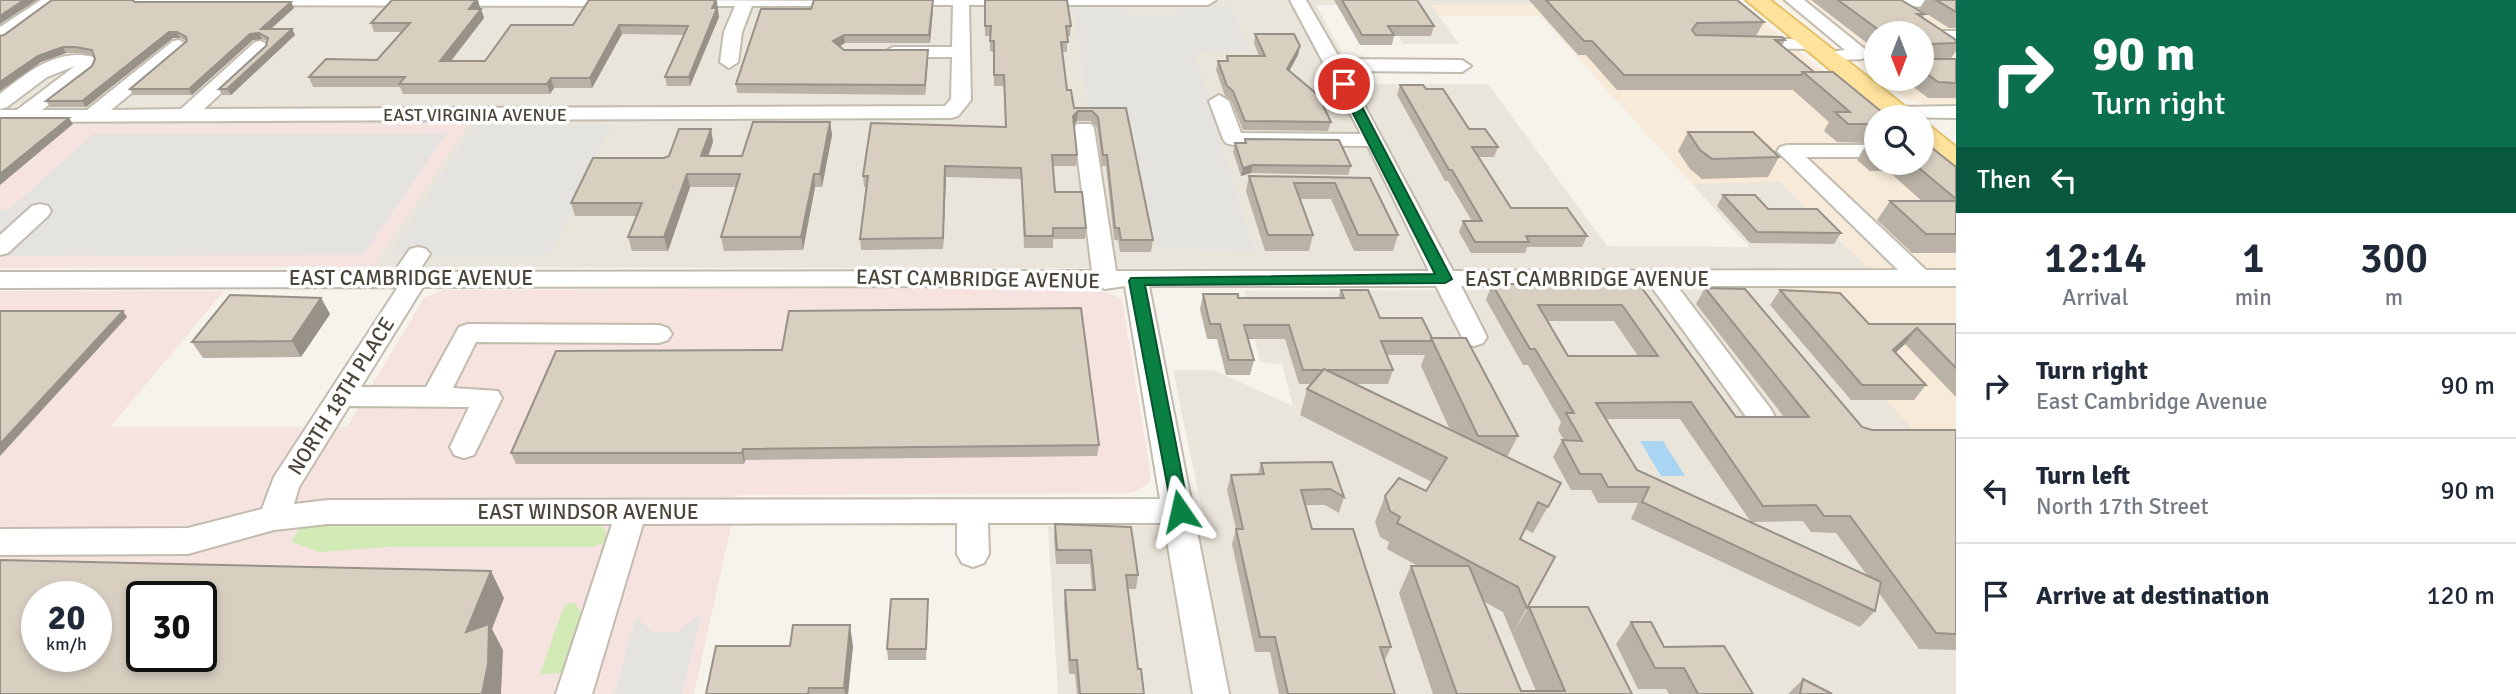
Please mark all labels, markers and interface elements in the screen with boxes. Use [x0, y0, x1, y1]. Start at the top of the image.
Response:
north arrow [1864, 21, 1934, 91]
map controls [1864, 21, 1934, 175]
text: 90 m [2092, 24, 2195, 84]
icon: right [1977, 28, 2068, 119]
pin [1314, 54, 1374, 114]
icon: arrive [1325, 65, 1363, 103]
text: Turn right [2092, 84, 2225, 123]
street label: EAST VIRGINIA AVENUE [383, 104, 567, 126]
button: search [1864, 105, 1934, 175]
icon: left [2045, 161, 2083, 199]
text: Then [1977, 164, 2031, 196]
text: 12:14 [2044, 233, 2147, 284]
text: 1 [2242, 233, 2265, 284]
text: 300 [2360, 233, 2428, 284]
street label: EAST CAMBRIDGE AVENUE [856, 264, 1100, 294]
street label: EAST CAMBRIDGE AVENUE [289, 265, 533, 291]
street label: EAST CAMBRIDGE AVENUE [1465, 266, 1709, 292]
text: Arrival [2062, 283, 2128, 312]
text: min [2235, 283, 2272, 312]
text: m [2385, 283, 2403, 312]
street label: NORTH 18TH PLACE [282, 312, 400, 480]
text: Turn right [2036, 355, 2148, 387]
icon: right [1977, 367, 2015, 405]
text: 90 m [2440, 370, 2495, 402]
text: East Cambridge Avenue [2036, 387, 2267, 416]
text: Turn left [2036, 460, 2130, 492]
icon: left [1977, 472, 2015, 510]
position arrow [1143, 474, 1217, 548]
text: 90 m [2440, 475, 2495, 507]
text: North 17th Street [2036, 492, 2209, 521]
street label: EAST WINDSOR AVENUE [477, 499, 699, 525]
icon: arrive [1977, 577, 2015, 615]
text: Arrive at destination [2036, 580, 2269, 612]
text: 120 m [2426, 580, 2495, 612]
speed limit sign: 30 [126, 581, 217, 672]
text: 20 [48, 596, 85, 639]
text: km/h [46, 633, 87, 655]

